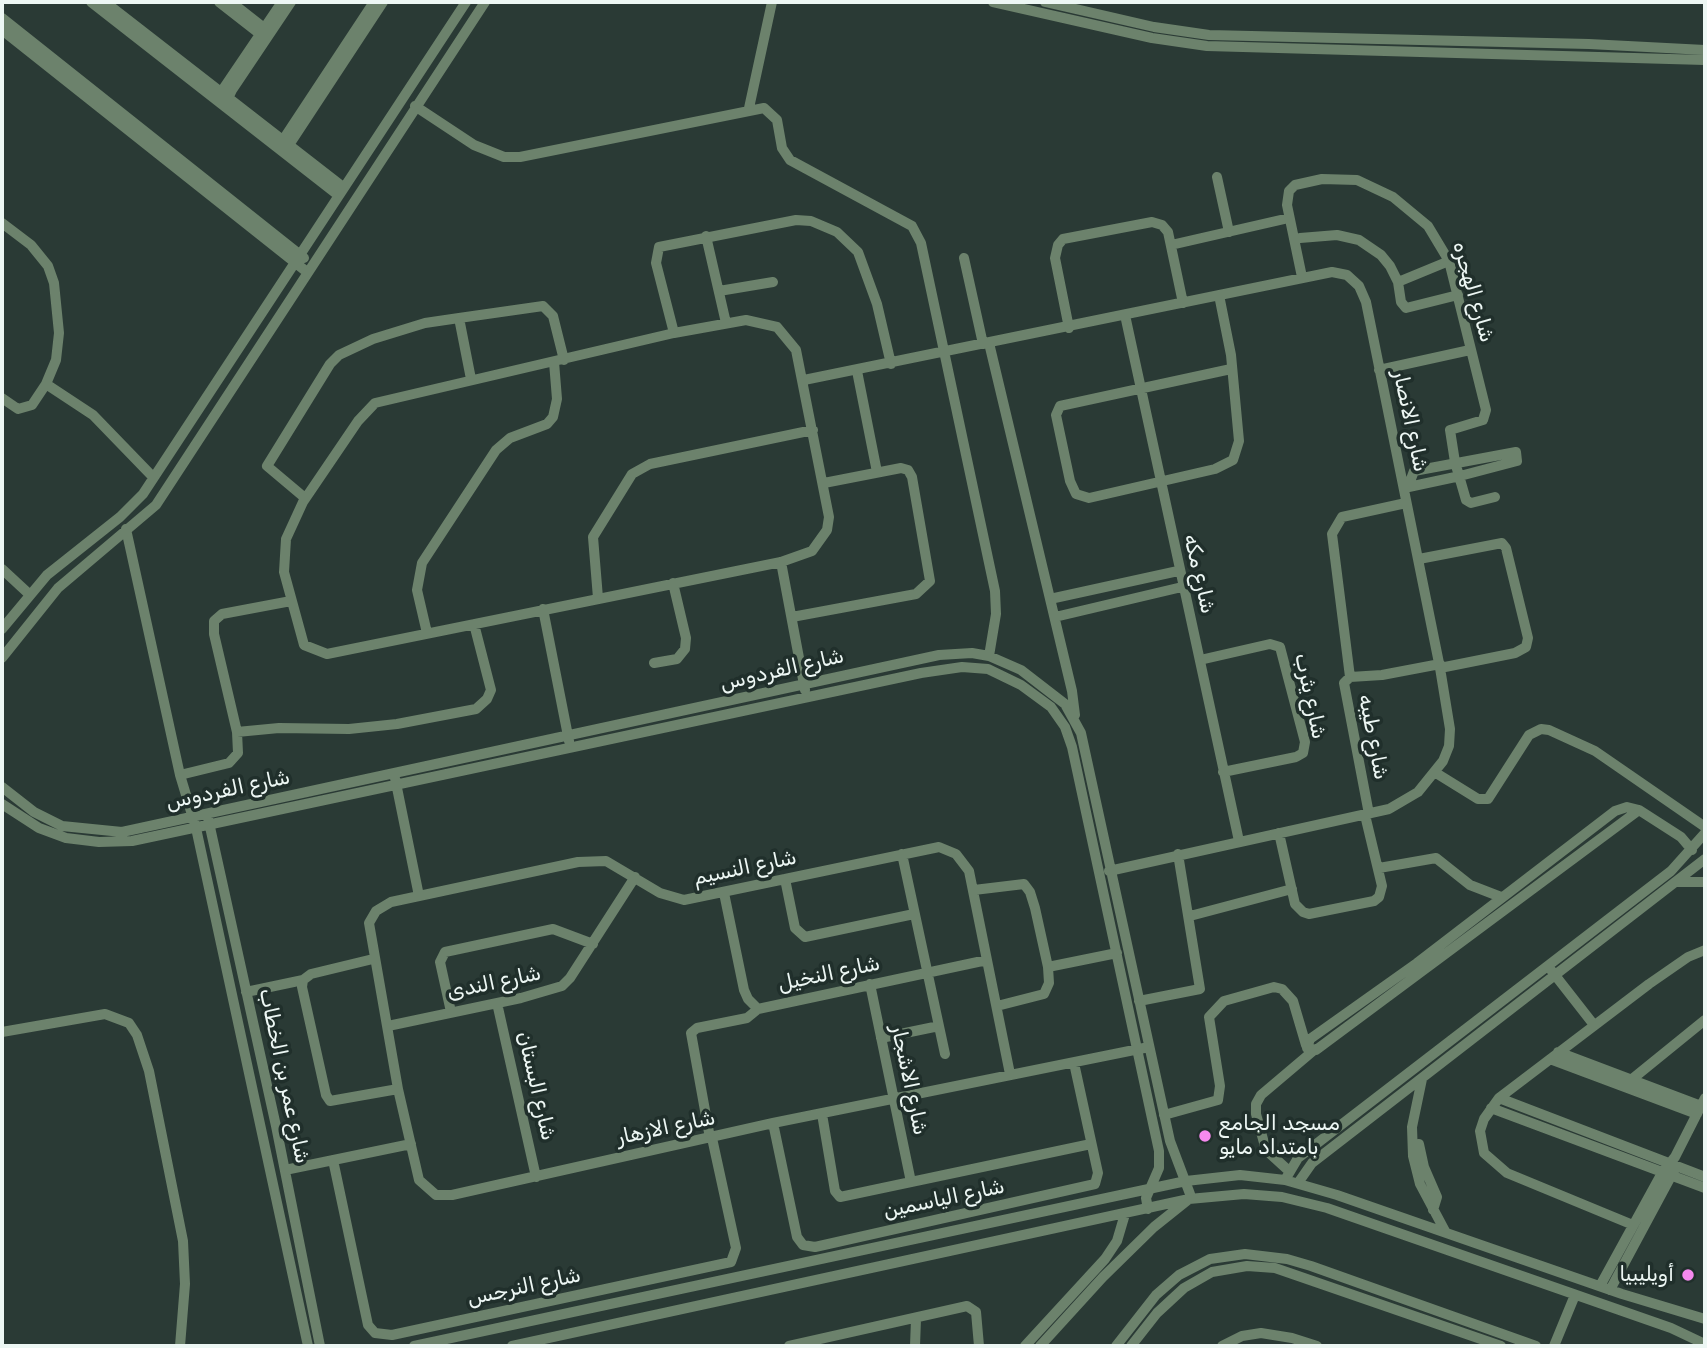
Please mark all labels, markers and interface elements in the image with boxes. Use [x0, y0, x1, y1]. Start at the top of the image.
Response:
street label: شارع الهجره [1447, 239, 1499, 345]
street label: شارع الانصار [1387, 368, 1433, 474]
street label: شارع مكه [1178, 532, 1220, 616]
street label: شارع الفردوس [718, 643, 846, 697]
street label: شارع يثرب [1289, 651, 1331, 741]
street label: شارع طيبه [1352, 692, 1394, 782]
street label: شارع الفردوس [164, 765, 292, 815]
street label: شارع النسيم [691, 845, 799, 891]
street label: شارع النخيل [776, 951, 882, 997]
street label: شارع الندى [445, 961, 543, 1005]
street label: شارع عمر بن الخطاب [253, 986, 315, 1166]
street label: شارع الاشجار [885, 1023, 933, 1137]
street label: شارع البستان [511, 1029, 561, 1143]
street label: شارع الازهار [614, 1105, 718, 1151]
place label: مسجد الجامع بامتداد مايو [1219, 1111, 1340, 1161]
marker: مسجد الجامع بامتداد مايو [1197, 1128, 1213, 1144]
street label: شارع الياسمين [881, 1174, 1007, 1224]
place label: أويليبيا [1619, 1262, 1674, 1288]
street label: شارع النرجس [465, 1263, 583, 1311]
marker: أويليبيا [1680, 1267, 1696, 1283]

